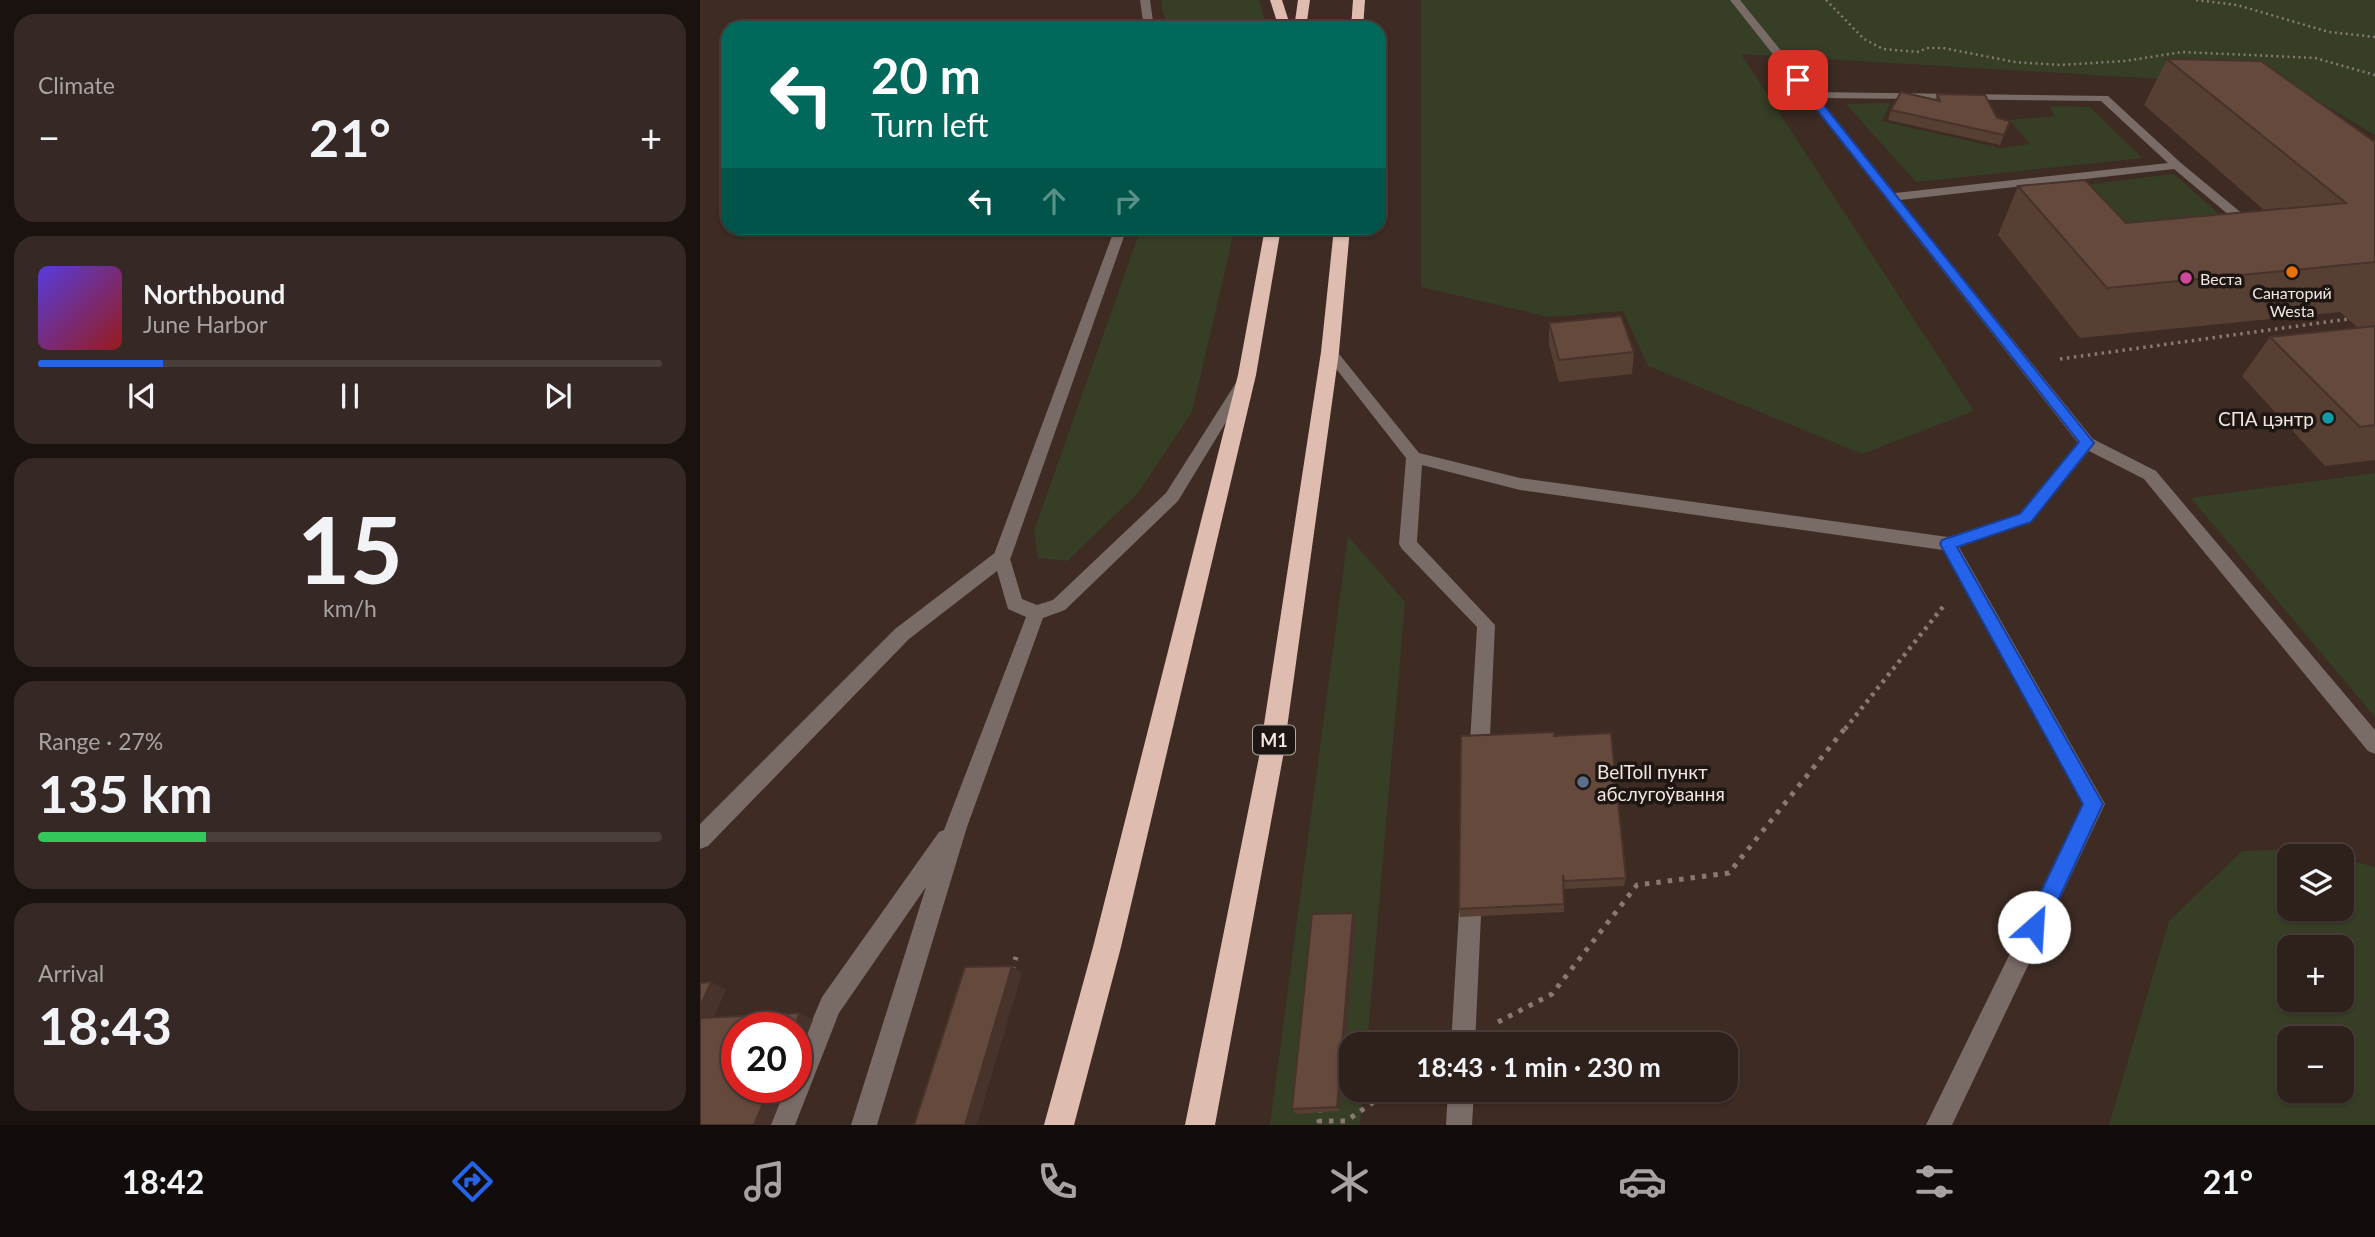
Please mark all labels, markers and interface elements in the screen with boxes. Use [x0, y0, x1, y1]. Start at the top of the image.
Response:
text: 20 m [871, 46, 981, 104]
icon: left [756, 49, 847, 140]
pin [1768, 50, 1828, 110]
icon: arrive [1779, 61, 1817, 99]
text: Climate [38, 71, 115, 99]
text: Turn left [871, 105, 988, 144]
text: 21° [309, 106, 391, 168]
text: − [38, 114, 60, 160]
text: + [640, 114, 662, 160]
icon: left [962, 182, 1000, 220]
icon: ahead [1035, 182, 1073, 220]
icon: right [1108, 182, 1146, 220]
marker: Санаторий Westa [2284, 264, 2300, 280]
place label: Веста [2200, 269, 2242, 288]
marker: Веста [2178, 270, 2194, 286]
text: Northbound [143, 278, 285, 310]
place label: Санаторий Westa [2252, 283, 2332, 320]
text: June Harbor [143, 310, 267, 338]
icon: previous [123, 377, 161, 415]
icon: pause [331, 377, 369, 415]
icon: next [539, 377, 577, 415]
place label: СПА цэнтр [2218, 407, 2314, 430]
marker: СПА цэнтр [2320, 410, 2336, 426]
text: 15 [297, 494, 403, 603]
text: km/h [323, 594, 377, 622]
road number: М1 [1253, 726, 1295, 754]
text: Range · 27% [38, 727, 163, 755]
place label: BelToll пункт абслугоўвання [1597, 760, 1725, 805]
text: 135 km [38, 762, 212, 824]
marker: BelToll пункт абслугоўвання [1575, 774, 1591, 790]
map controls [2277, 844, 2354, 1103]
button: layers [2277, 844, 2354, 921]
position arrow [1997, 890, 2071, 964]
button: + [2277, 935, 2354, 1012]
text: Arrival [38, 959, 104, 987]
text: 18:43 [38, 994, 172, 1056]
speed limit sign: 20 [721, 1012, 812, 1103]
button: − [2277, 1026, 2354, 1103]
text: 18:43 · 1 min · 230 m [1416, 1051, 1661, 1083]
icon: directions [448, 1157, 497, 1206]
icon: music [740, 1157, 789, 1206]
icon: phone [1033, 1157, 1082, 1206]
icon: climate [1325, 1157, 1374, 1206]
icon: car [1618, 1157, 1667, 1206]
icon: filters [1910, 1157, 1959, 1206]
text: 18:42 [122, 1162, 204, 1201]
text: 21° [2203, 1162, 2253, 1201]

